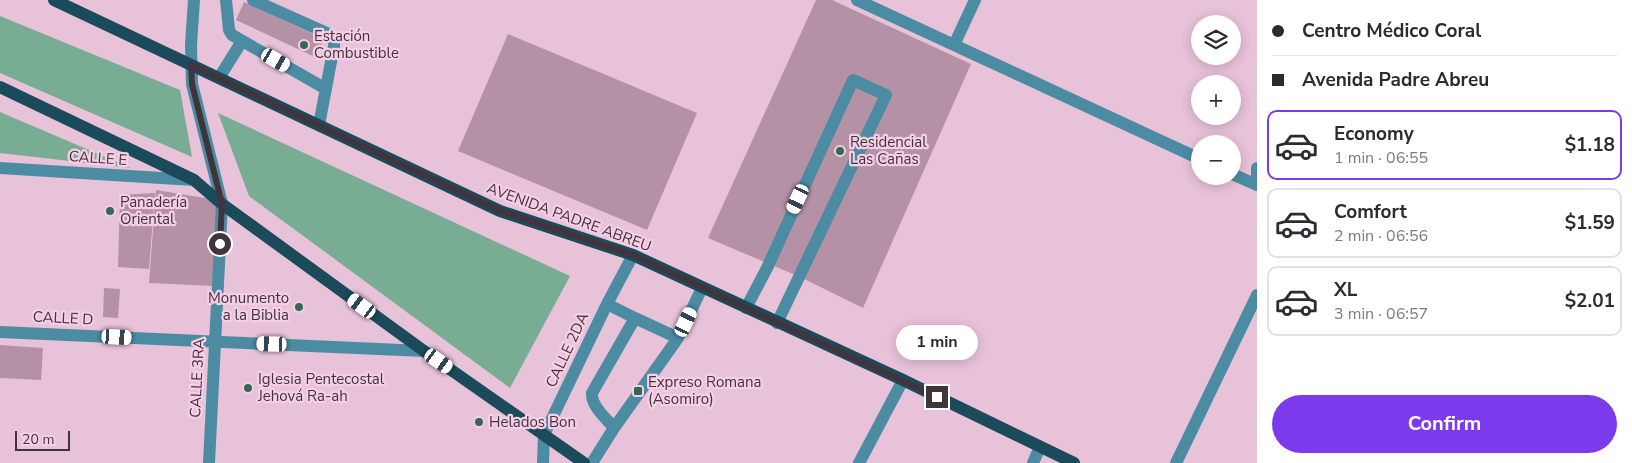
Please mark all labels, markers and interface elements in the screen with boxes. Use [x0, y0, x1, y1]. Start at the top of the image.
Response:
map controls [1191, 15, 1241, 185]
button: layers [1191, 15, 1241, 65]
text: Centro Médico Coral [1302, 18, 1481, 44]
place label: Estación Combustible [314, 26, 399, 63]
marker: Estación Combustible [298, 39, 310, 51]
car [259, 46, 292, 74]
text: Avenida Padre Abreu [1302, 67, 1489, 93]
button: + [1191, 75, 1241, 125]
text: Economy [1334, 121, 1414, 147]
icon: car [1274, 123, 1319, 168]
place label: Residencial Las Cañas [850, 132, 927, 169]
text: $1.18 [1565, 132, 1615, 158]
button: − [1191, 135, 1241, 185]
marker: Residencial Las Cañas [834, 145, 846, 157]
street label: CALLE E [68, 146, 128, 170]
text: 1 min · 06:55 [1334, 147, 1428, 169]
street label: AVENIDA PADRE ABREU [484, 178, 654, 256]
car [784, 182, 811, 216]
place label: Panadería Oriental [120, 192, 187, 229]
text: Comfort [1334, 199, 1407, 225]
icon: car [1274, 201, 1319, 246]
marker: Panadería Oriental [104, 205, 116, 217]
text: $1.59 [1565, 210, 1615, 236]
text: 2 min · 06:56 [1334, 225, 1428, 247]
route start [209, 233, 231, 255]
text: XL [1334, 277, 1357, 303]
icon: car [1274, 279, 1319, 324]
place label: Monumento a la Biblia [208, 288, 289, 325]
text: $2.01 [1565, 288, 1615, 314]
car [345, 291, 378, 321]
marker: Monumento a la Biblia [293, 301, 305, 313]
text: 3 min · 06:57 [1334, 303, 1428, 325]
car [672, 305, 699, 339]
street label: CALLE D [32, 306, 94, 330]
street label: CALLE 2DA [541, 309, 593, 391]
callout: 1 min [896, 324, 978, 360]
car [101, 329, 132, 345]
text: 1 min [916, 331, 958, 353]
car [256, 336, 287, 352]
street label: CALLE 3RA [185, 338, 209, 418]
car [422, 346, 455, 376]
place label: Iglesia Pentecostal Jehová Ra-ah [257, 369, 385, 406]
place label: Expreso Romana (Asomiro) [648, 372, 762, 409]
marker: Iglesia Pentecostal Jehová Ra-ah [242, 382, 254, 394]
marker: Expreso Romana (Asomiro) [632, 385, 644, 397]
route end [926, 386, 948, 408]
button: Confirm [1272, 395, 1617, 453]
place label: Helados Bon [489, 412, 576, 432]
marker: Helados Bon [473, 416, 485, 428]
scale bar [15, 428, 70, 451]
text: 20 m [22, 430, 54, 449]

